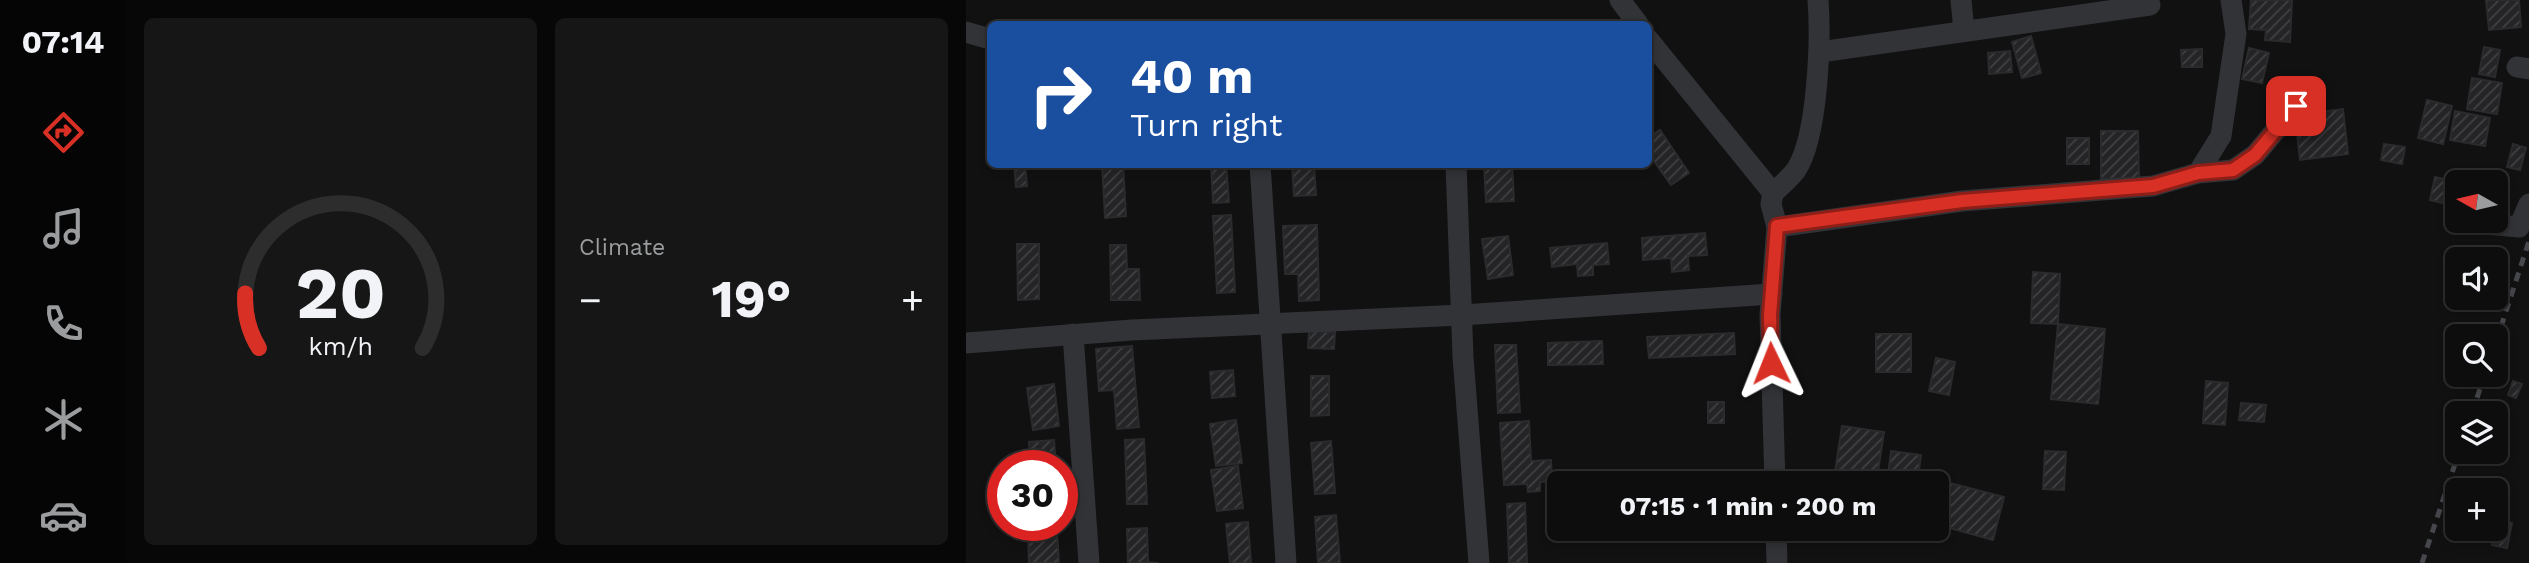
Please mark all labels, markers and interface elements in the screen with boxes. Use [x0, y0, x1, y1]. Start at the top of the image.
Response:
text: 07:14 [22, 23, 104, 61]
text: 40 m [1130, 47, 1253, 105]
icon: right [1015, 49, 1106, 140]
pin [2266, 76, 2326, 136]
icon: arrive [2277, 87, 2315, 125]
text: Turn right [1130, 106, 1282, 144]
icon: directions [39, 108, 88, 157]
north arrow [2445, 170, 2508, 233]
map controls [2445, 170, 2508, 541]
icon: music [39, 204, 88, 253]
text: Climate [579, 234, 665, 261]
button: sound [2445, 247, 2508, 310]
text: 20 [295, 250, 386, 336]
text: 19° [711, 269, 792, 330]
text: − [579, 278, 602, 322]
text: + [901, 278, 924, 322]
icon: phone [39, 299, 88, 348]
button: search [2445, 324, 2508, 387]
position arrow [1734, 326, 1808, 400]
text: km/h [308, 331, 373, 360]
icon: climate [39, 395, 88, 444]
button: layers [2445, 401, 2508, 464]
speed limit sign: 30 [987, 450, 1078, 541]
button: + [2445, 478, 2508, 541]
icon: car [39, 491, 88, 540]
text: 07:15 · 1 min · 200 m [1619, 491, 1877, 521]

